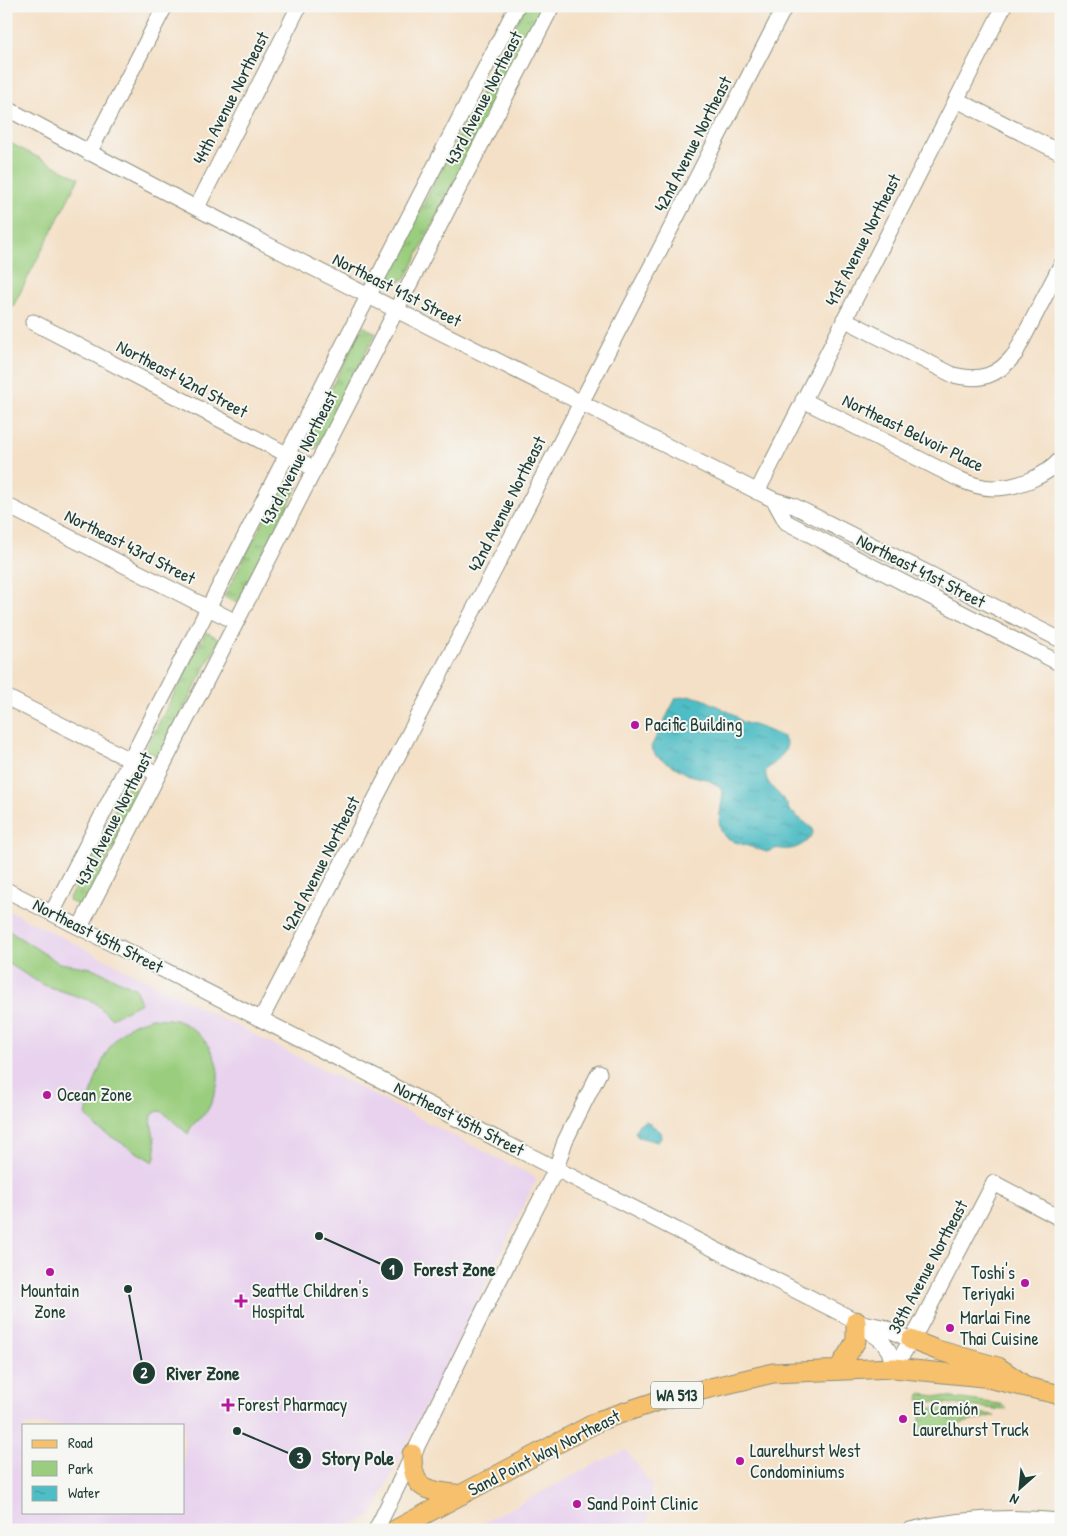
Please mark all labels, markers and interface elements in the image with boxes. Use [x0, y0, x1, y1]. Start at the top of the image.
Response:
street label: 44th Avenue Northeast [186, 26, 275, 169]
street label: 43rd Avenue Northeast [439, 26, 529, 169]
street label: 42nd Avenue Northeast [648, 71, 738, 216]
street label: 41st Avenue Northeast [818, 169, 907, 310]
street label: Northeast 41st Street [329, 246, 467, 333]
street label: Northeast 42nd Street [112, 333, 253, 424]
street label: 43rd Avenue Northeast [254, 386, 344, 529]
street label: Northeast Belvoir Place [838, 387, 988, 478]
street label: 42nd Avenue Northeast [462, 431, 552, 576]
street label: Northeast 43rd Street [60, 503, 201, 591]
street label: Northeast 41st Street [853, 527, 991, 614]
place label: Pacific Building [645, 712, 742, 737]
marker: Pacific Building [629, 719, 641, 731]
street label: 43rd Avenue Northeast [69, 747, 159, 890]
street label: 42nd Avenue Northeast [276, 791, 366, 936]
street label: Northeast 45th Street [29, 892, 168, 980]
street label: Northeast 45th Street [390, 1075, 529, 1163]
place label: Ocean Zone [57, 1082, 132, 1107]
marker: Ocean Zone [41, 1089, 53, 1101]
street label: 38th Avenue Northeast [882, 1195, 974, 1338]
callout: Forest Zone [380, 1252, 506, 1286]
text: Forest Zone [413, 1256, 496, 1282]
text: 1 [389, 1259, 395, 1280]
place label: Toshi's Teriyaki [962, 1260, 1015, 1306]
marker: Mountain Zone [44, 1266, 56, 1278]
marker: Toshi's Teriyaki [1019, 1277, 1031, 1289]
place label: Mountain Zone [21, 1278, 79, 1324]
place label: Seattle Children's Hospital [252, 1278, 368, 1324]
marker: Seattle Children's Hospital [234, 1294, 248, 1308]
place label: Marlai Fine Thai Cuisine [960, 1305, 1039, 1351]
marker: Marlai Fine Thai Cuisine [944, 1322, 956, 1334]
callout: River Zone [131, 1356, 250, 1390]
text: River Zone [166, 1360, 240, 1386]
text: 2 [140, 1362, 148, 1383]
road number: WA 513 [651, 1382, 703, 1408]
place label: Forest Pharmacy [237, 1392, 348, 1417]
place label: El Camión Laurelhurst Truck [913, 1396, 1029, 1442]
marker: Forest Pharmacy [222, 1399, 234, 1411]
street label: Sand Point Way Northeast [463, 1403, 625, 1502]
marker: El Camión Laurelhurst Truck [897, 1413, 909, 1425]
legend [22, 1424, 185, 1514]
text: Road [68, 1432, 93, 1453]
place label: Laurelhurst West Condominiums [750, 1438, 861, 1484]
callout: Story Pole [287, 1441, 404, 1475]
text: Story Pole [322, 1445, 394, 1472]
text: 3 [297, 1447, 304, 1468]
marker: Laurelhurst West Condominiums [734, 1455, 746, 1467]
text: Park [68, 1458, 93, 1479]
north arrow [994, 1464, 1044, 1514]
text: Water [68, 1482, 100, 1503]
text: N [1006, 1490, 1022, 1510]
place label: Sand Point Clinic [587, 1491, 698, 1516]
marker: Sand Point Clinic [571, 1498, 583, 1510]

